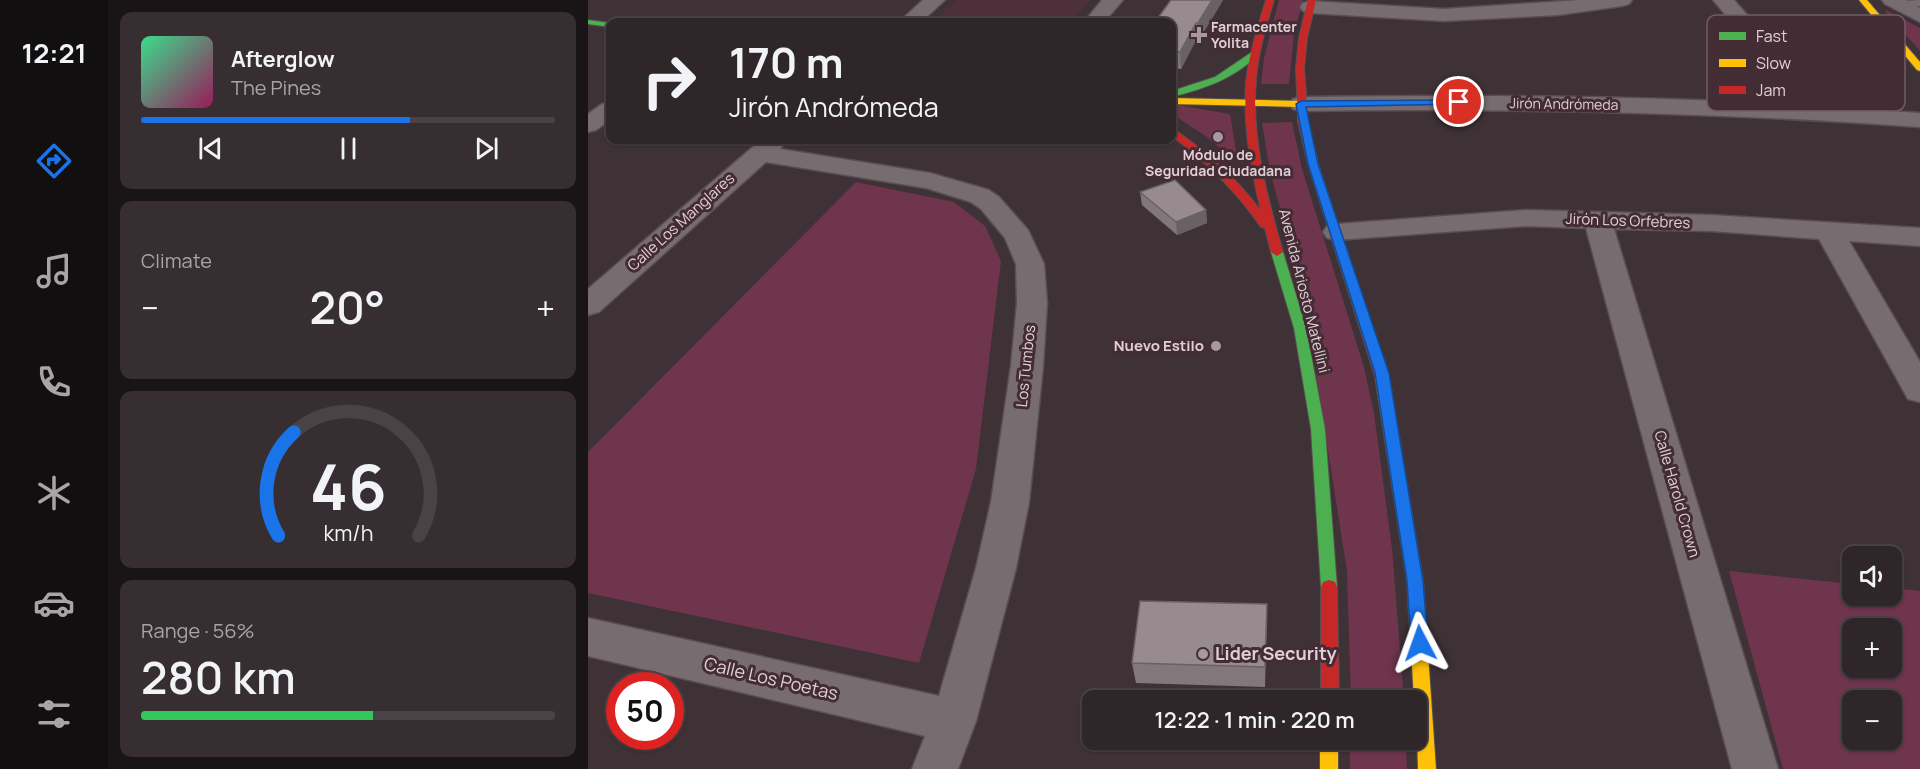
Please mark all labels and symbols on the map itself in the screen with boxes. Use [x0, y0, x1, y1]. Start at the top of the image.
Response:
legend [1707, 15, 1905, 111]
place label: Farmacenter Yolita [1211, 17, 1297, 52]
text: Fast [1756, 25, 1787, 47]
marker: Farmacenter Yolita [1192, 28, 1206, 42]
text: Slow [1756, 52, 1791, 74]
pin [1433, 76, 1484, 127]
text: Jam [1756, 79, 1786, 101]
street label: Jirón Andrómeda [1509, 93, 1619, 114]
marker: Módulo de Seguridad Ciudadana [1211, 130, 1225, 144]
place label: Módulo de Seguridad Ciudadana [1145, 145, 1291, 180]
street label: Calle Los Manglares [622, 168, 739, 275]
street label: Avenida Ariosto Matellini [1274, 207, 1335, 375]
street label: Jirón Los Orfebres [1565, 208, 1691, 233]
street label: Los Tumbos [1011, 324, 1040, 408]
place label: Nuevo Estilo [1114, 335, 1204, 356]
marker: Nuevo Estilo [1209, 339, 1223, 353]
street label: Calle Harold Crown [1649, 428, 1706, 560]
position arrow [1388, 611, 1452, 675]
place label: Lider Security [1215, 641, 1337, 665]
marker: Lider Security [1196, 647, 1210, 661]
street label: Calle Los Poetas [702, 651, 841, 705]
speed limit sign: 50 [606, 672, 684, 750]

